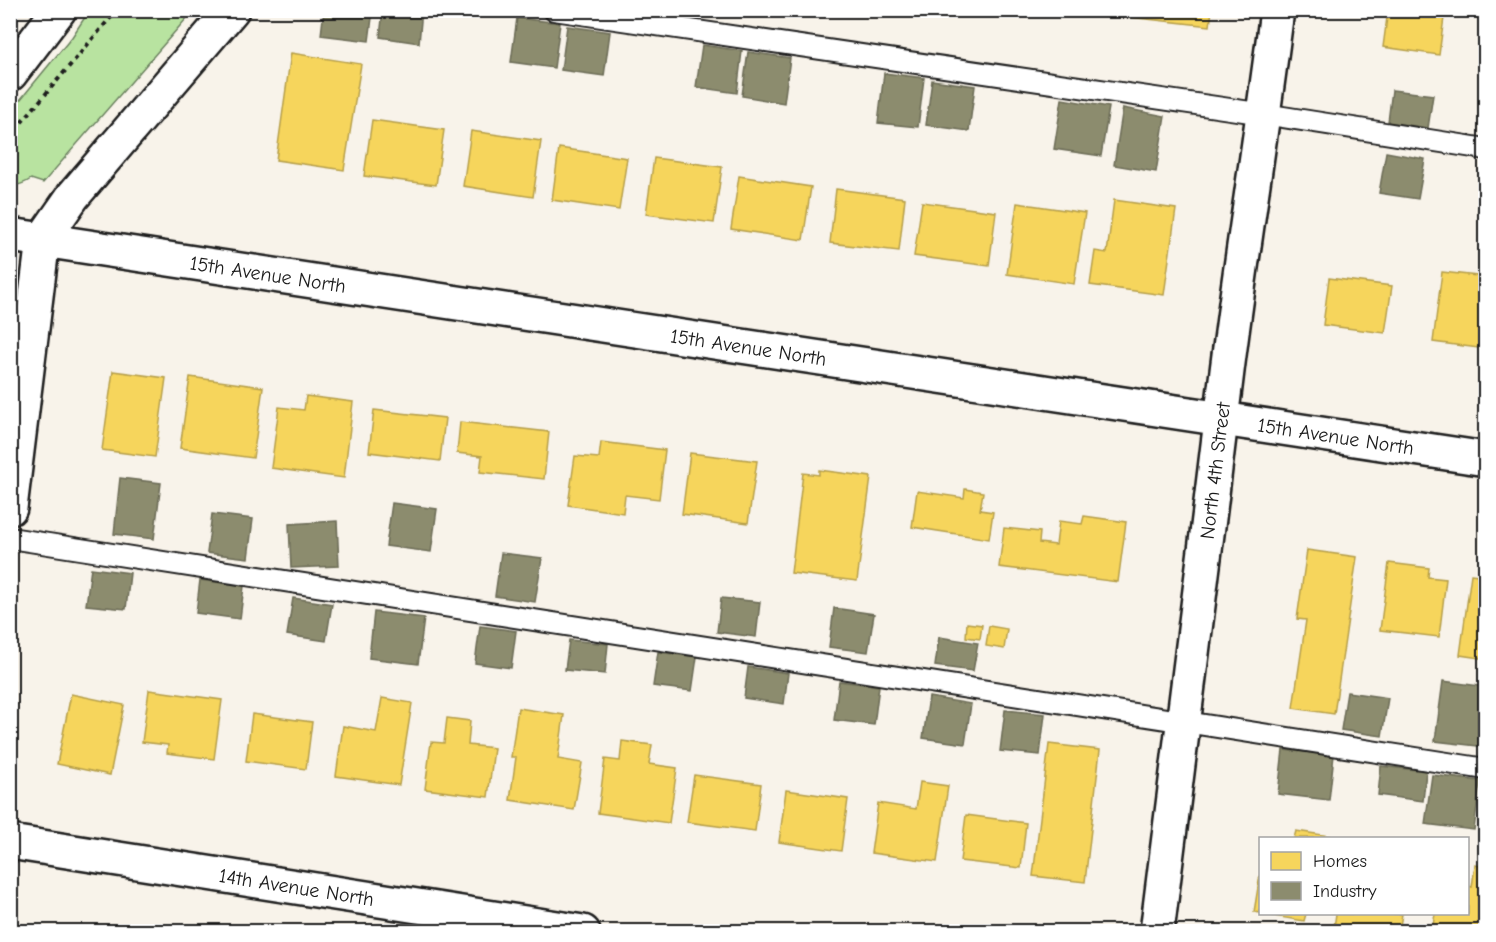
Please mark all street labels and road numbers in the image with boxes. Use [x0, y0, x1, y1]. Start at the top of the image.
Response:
street label: 15th Avenue North [188, 251, 348, 298]
street label: 15th Avenue North [669, 324, 828, 371]
street label: North 4th Street [1196, 400, 1235, 540]
street label: 15th Avenue North [1256, 413, 1415, 460]
street label: 14th Avenue North [217, 864, 376, 911]

